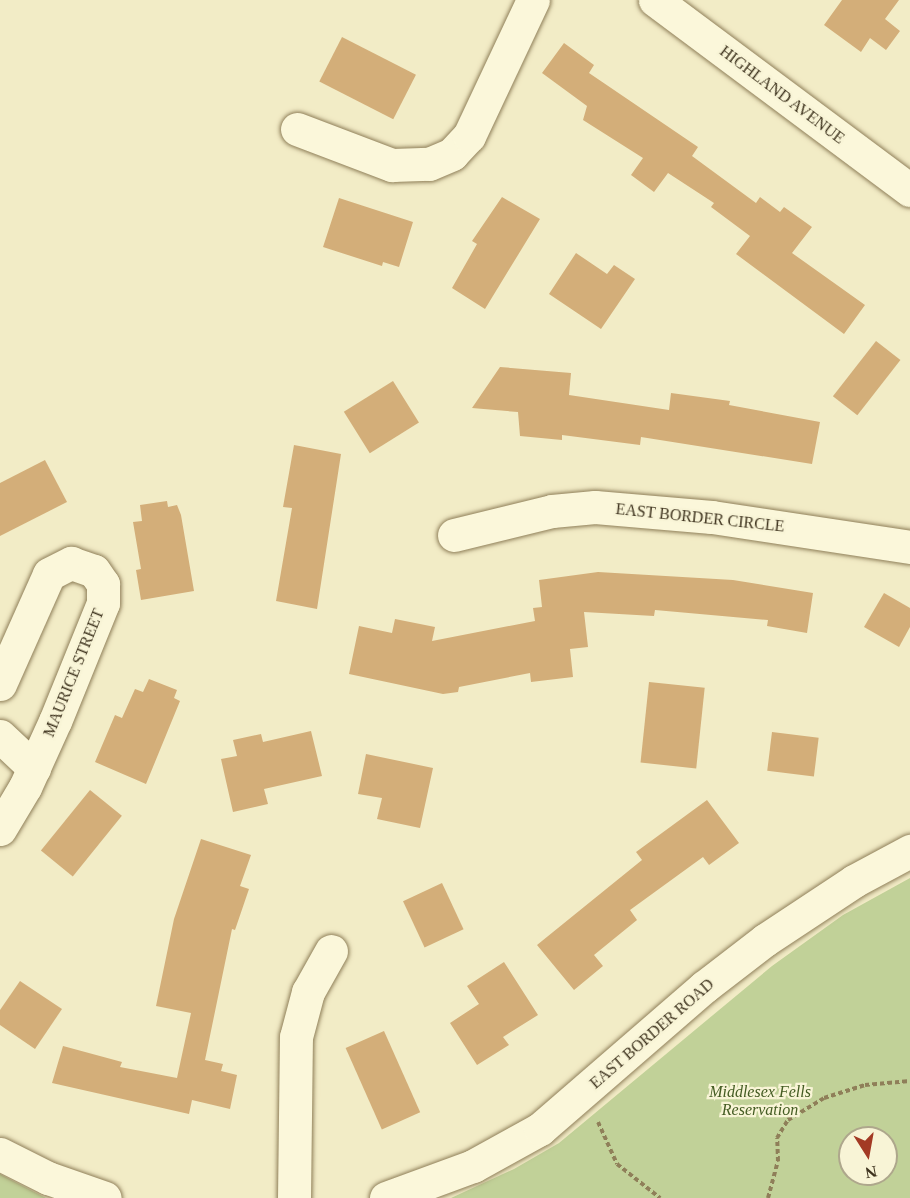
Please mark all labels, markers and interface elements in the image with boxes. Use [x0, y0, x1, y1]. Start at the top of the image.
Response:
street label: HIGHLAND AVENUE [715, 42, 849, 148]
street label: EAST BORDER CIRCLE [615, 500, 785, 536]
street label: MAURICE STREET [40, 606, 108, 740]
street label: EAST BORDER ROAD [586, 975, 718, 1093]
park label: Middlesex Fells Reservation [709, 1082, 811, 1120]
north arrow [838, 1126, 898, 1186]
text: N [864, 1163, 878, 1182]

